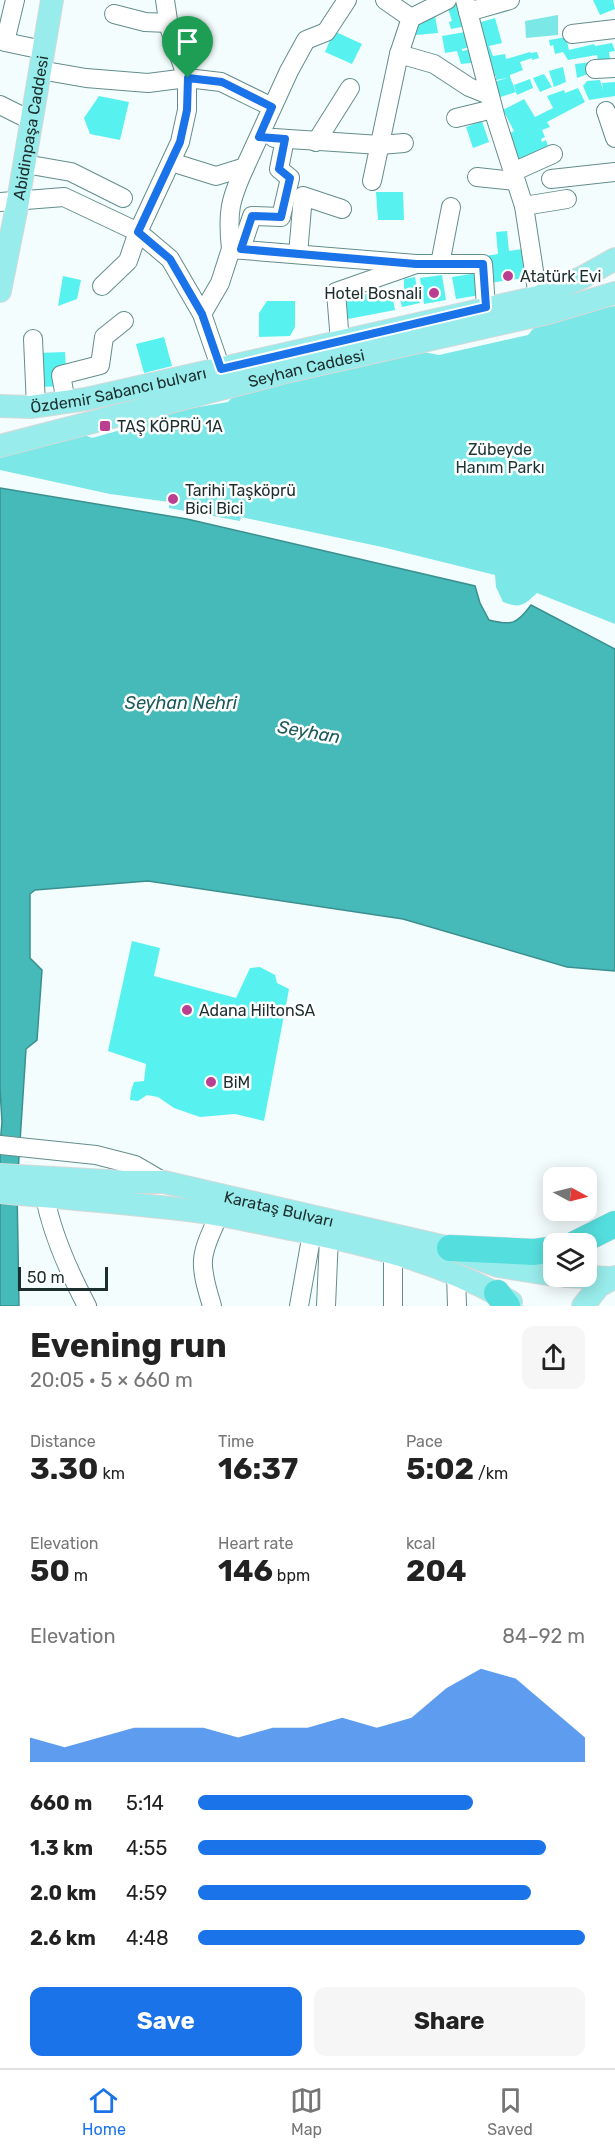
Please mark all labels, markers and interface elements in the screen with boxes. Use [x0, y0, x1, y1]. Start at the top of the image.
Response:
pin [162, 16, 213, 78]
icon: arrive [171, 25, 204, 58]
street label: Abidinpaşa Caddesi [9, 54, 52, 202]
place label: Atatürk Evi [520, 267, 602, 286]
marker: Atatürk Evi [501, 269, 515, 283]
place label: Hotel Bosnali [324, 284, 422, 303]
marker: Hotel Bosnali [427, 286, 441, 300]
street label: Seyhan Caddesi [246, 346, 366, 391]
street label: Özdemir Sabancı bulvarı [29, 363, 208, 417]
place label: TAŞ KÖPRÜ 1A [117, 417, 223, 436]
marker: TAŞ KÖPRÜ 1A [98, 419, 112, 433]
park label: Zübeyde Hanım Parkı [455, 440, 545, 477]
place label: Tarihi Taşköprü Bici Bici [185, 481, 296, 518]
marker: Tarihi Taşköprü Bici Bici [166, 492, 180, 506]
water label: Seyhan Nehri [125, 692, 238, 714]
water label: Seyhan [276, 716, 342, 748]
place label: Adana HiltonSA [199, 1001, 316, 1020]
marker: Adana HiltonSA [180, 1003, 194, 1017]
place label: BiM [223, 1073, 250, 1092]
marker: BiM [204, 1075, 218, 1089]
north arrow [543, 1167, 597, 1221]
map controls [543, 1167, 597, 1287]
street label: Karataş Bulvarı [222, 1187, 335, 1231]
button: layers [543, 1233, 597, 1287]
scale bar [18, 1264, 108, 1292]
text: 50 m [27, 1268, 65, 1287]
text: Evening run [30, 1326, 227, 1365]
button: share [522, 1326, 585, 1389]
text: 20:05 · 5 × 660 m [30, 1368, 193, 1392]
text: Distance [30, 1432, 96, 1451]
text: Time [218, 1432, 254, 1451]
text: Pace [406, 1432, 443, 1451]
text: 3.30 [30, 1451, 98, 1487]
text: 16:37 [218, 1451, 298, 1487]
text: 5:02 [406, 1451, 474, 1487]
text: km [98, 1464, 125, 1483]
text: /km [474, 1464, 508, 1483]
text: Elevation [30, 1534, 99, 1553]
text: Heart rate [218, 1534, 293, 1553]
text: kcal [406, 1534, 435, 1553]
text: 50 [30, 1553, 70, 1589]
text: 146 [218, 1553, 273, 1589]
text: 204 [406, 1553, 466, 1589]
text: m [70, 1566, 88, 1585]
text: bpm [273, 1566, 310, 1585]
text: Elevation [30, 1624, 116, 1648]
text: 84–92 m [502, 1624, 585, 1648]
text: 660 m [30, 1791, 92, 1815]
text: 5:14 [126, 1791, 164, 1815]
text: 1.3 km [30, 1836, 93, 1860]
text: 4:55 [126, 1836, 167, 1860]
text: 2.0 km [30, 1881, 96, 1905]
text: 4:59 [126, 1881, 167, 1905]
text: 2.6 km [30, 1926, 96, 1950]
text: 4:48 [126, 1926, 169, 1950]
button: Save [30, 1987, 302, 2056]
button: Share [314, 1987, 585, 2056]
tab: Home [82, 2084, 126, 2139]
tab: Map [290, 2084, 323, 2139]
tab: Saved [487, 2084, 533, 2139]

